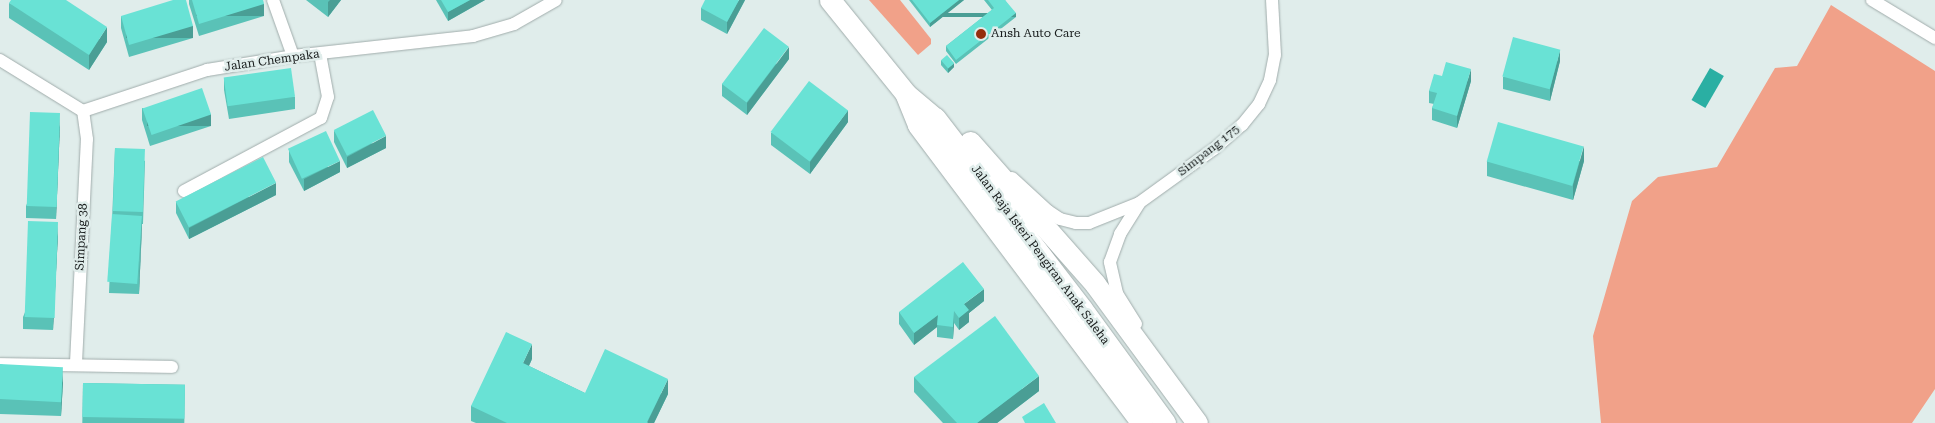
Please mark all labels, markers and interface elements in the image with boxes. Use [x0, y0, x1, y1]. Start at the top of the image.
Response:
place label: Ansh Auto Care [991, 27, 1081, 41]
marker: Ansh Auto Care [975, 28, 987, 40]
street label: Jalan Chempaka [224, 47, 320, 75]
street label: Simpang 175 [1175, 122, 1243, 180]
street label: Jalan Raja Isteri Pengiran Anak Saleha [968, 162, 1112, 348]
street label: Simpang 38 [73, 203, 91, 271]

